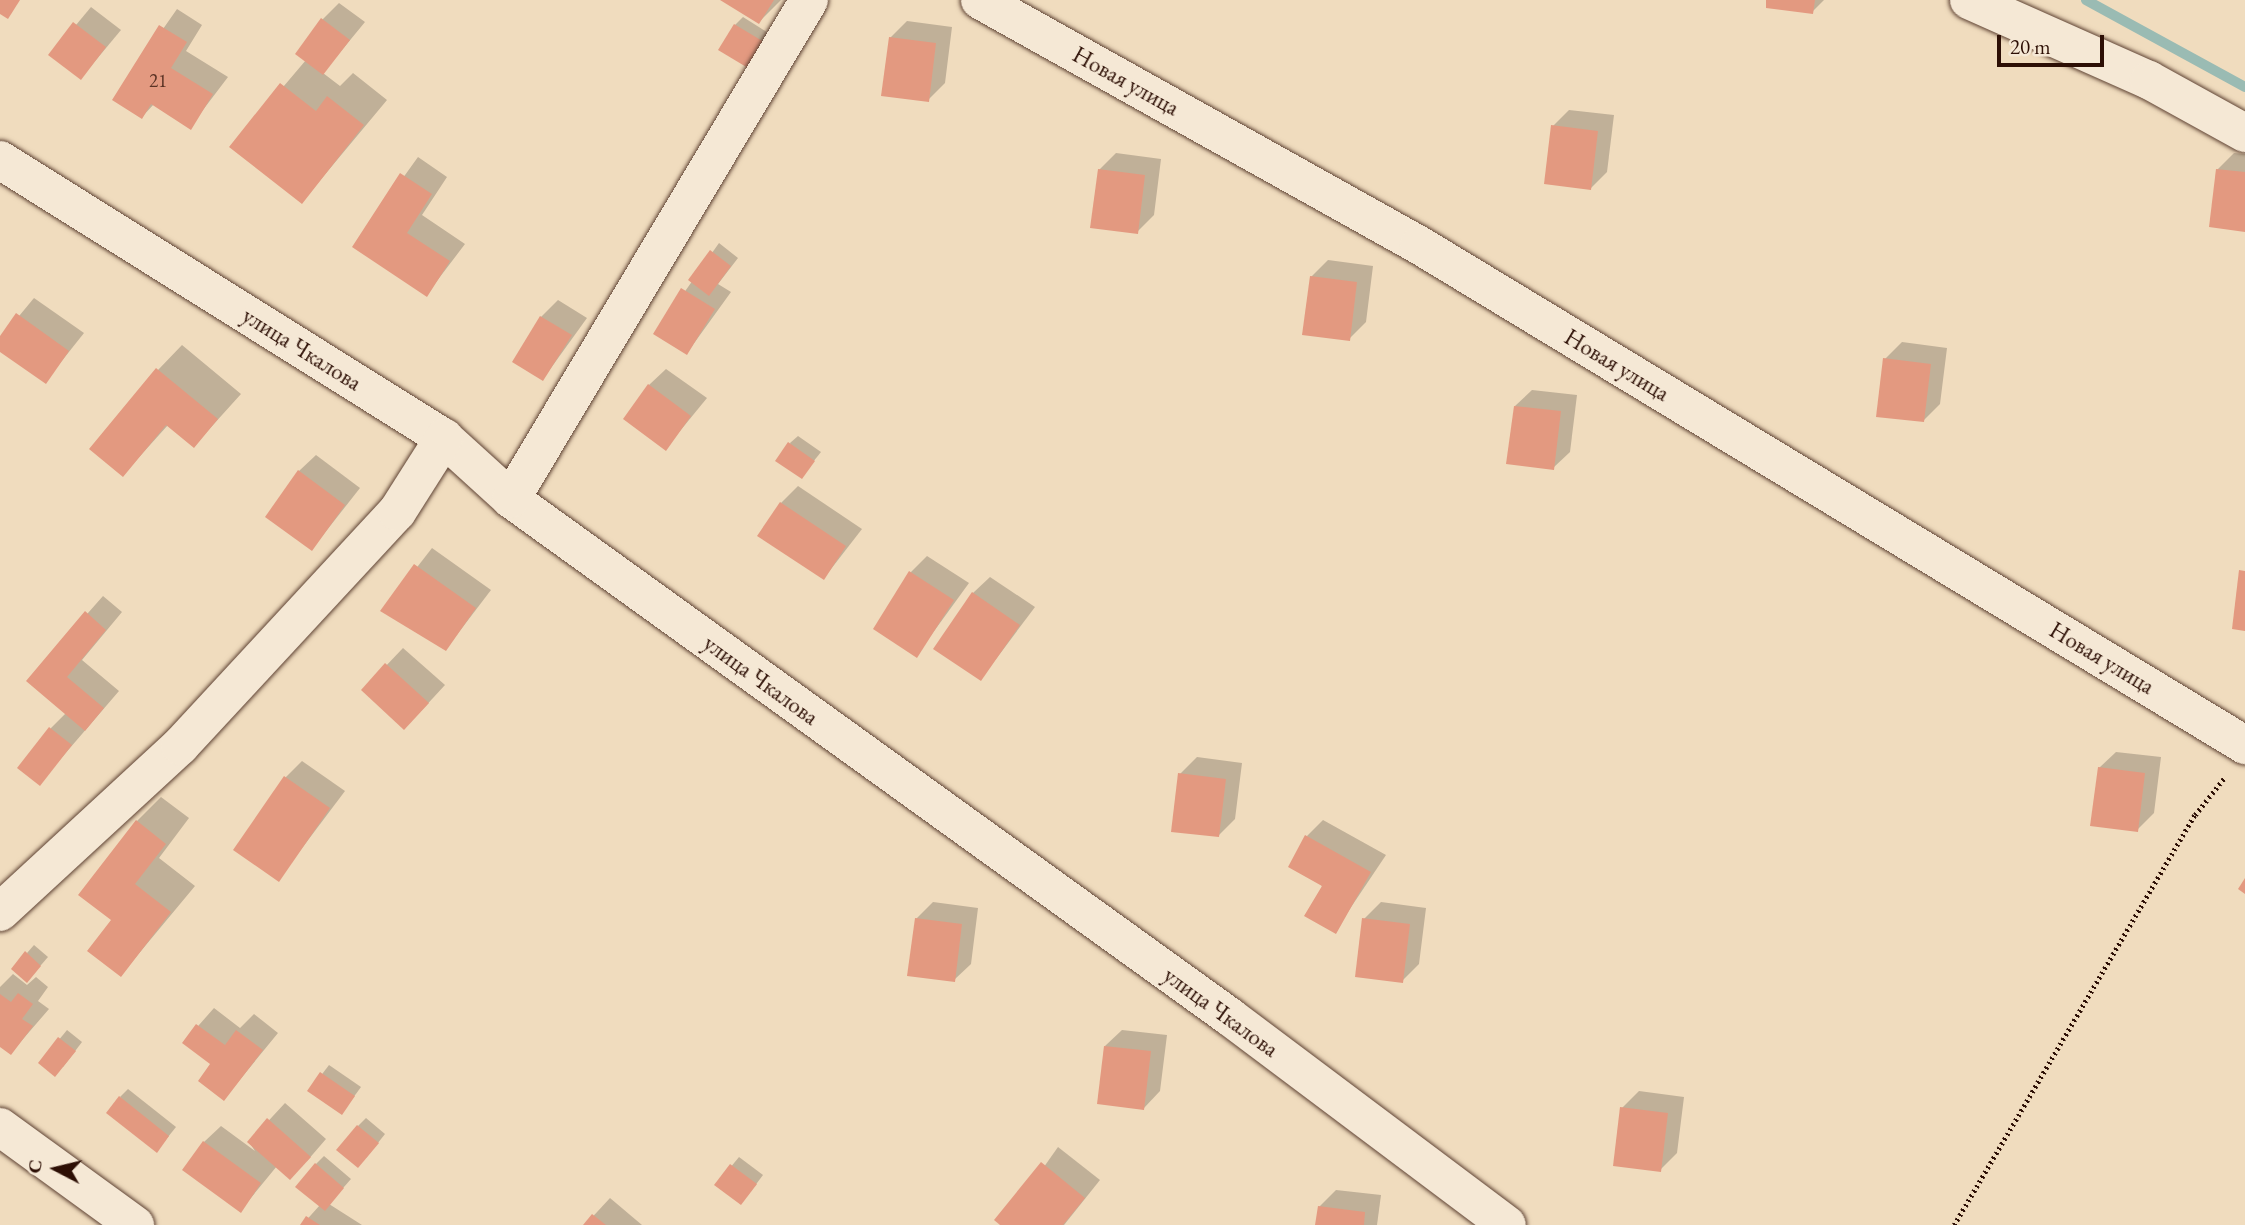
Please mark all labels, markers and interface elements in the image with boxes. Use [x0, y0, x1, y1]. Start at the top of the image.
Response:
scale bar [2000, 21, 2107, 65]
text: 20 m [2010, 33, 2051, 60]
street label: Новая улица [1068, 40, 1184, 122]
house number: 21 [149, 70, 167, 92]
street label: улица Чкалова [237, 302, 367, 396]
street label: Новая улица [1560, 323, 1674, 407]
street label: Новая улица [2045, 616, 2159, 700]
street label: улица Чкалова [698, 629, 824, 731]
street label: улица Чкалова [1158, 961, 1284, 1063]
north arrow [21, 1134, 91, 1204]
text: С [21, 1158, 48, 1175]

